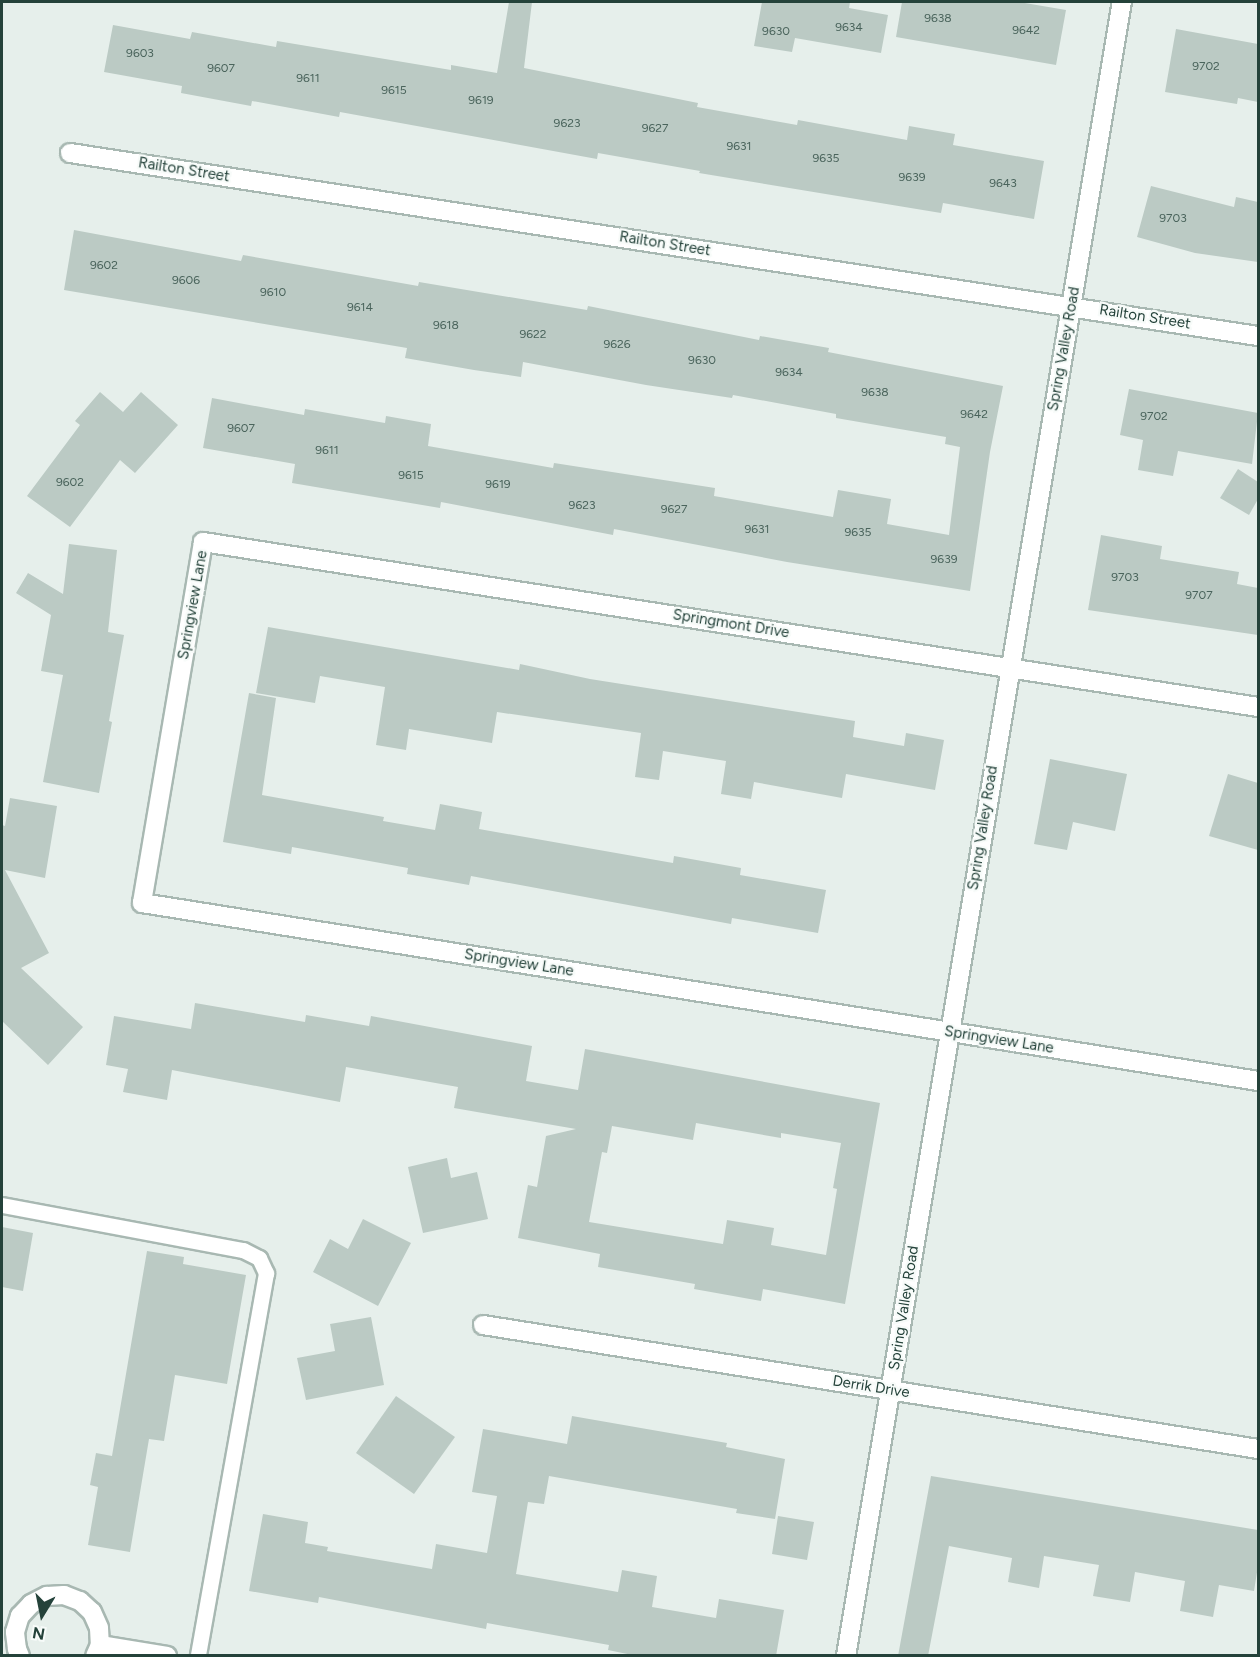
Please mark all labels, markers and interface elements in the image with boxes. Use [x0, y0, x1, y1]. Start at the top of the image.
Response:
house number: 9638 [924, 12, 952, 26]
house number: 9634 [835, 21, 863, 35]
house number: 9642 [1012, 24, 1040, 38]
house number: 9630 [762, 25, 790, 39]
house number: 9603 [126, 47, 154, 61]
house number: 9702 [1192, 60, 1220, 74]
house number: 9607 [207, 62, 235, 76]
house number: 9611 [296, 72, 320, 86]
house number: 9615 [381, 84, 407, 98]
house number: 9619 [468, 94, 494, 108]
house number: 9623 [554, 117, 580, 131]
house number: 9627 [642, 122, 668, 136]
house number: 9631 [726, 140, 752, 154]
house number: 9635 [812, 152, 840, 166]
street label: Railton Street [137, 154, 231, 186]
house number: 9639 [899, 171, 925, 185]
house number: 9643 [989, 177, 1017, 191]
house number: 9703 [1159, 212, 1187, 226]
street label: Railton Street [618, 228, 712, 260]
house number: 9602 [90, 259, 118, 273]
house number: 9606 [172, 274, 200, 288]
house number: 9610 [260, 286, 286, 300]
street label: Spring Valley Road [1044, 286, 1084, 412]
house number: 9614 [347, 301, 373, 315]
street label: Railton Street [1098, 301, 1192, 333]
house number: 9618 [433, 319, 459, 333]
house number: 9622 [520, 328, 546, 342]
house number: 9626 [603, 338, 631, 352]
house number: 9630 [688, 354, 716, 368]
house number: 9634 [775, 366, 803, 380]
house number: 9638 [861, 386, 889, 400]
house number: 9642 [960, 408, 988, 422]
house number: 9702 [1140, 410, 1168, 424]
house number: 9607 [227, 422, 255, 436]
house number: 9611 [315, 444, 339, 458]
house number: 9615 [398, 469, 424, 483]
house number: 9602 [56, 476, 84, 490]
house number: 9619 [485, 478, 511, 492]
house number: 9623 [569, 499, 595, 513]
house number: 9627 [661, 503, 687, 517]
house number: 9631 [744, 523, 770, 537]
house number: 9635 [844, 526, 872, 540]
street label: Springview Lane [175, 549, 211, 661]
house number: 9639 [931, 553, 957, 567]
house number: 9703 [1111, 571, 1139, 585]
house number: 9707 [1185, 589, 1213, 603]
street label: Springmont Drive [671, 606, 791, 642]
street label: Spring Valley Road [964, 765, 1002, 891]
street label: Springview Lane [463, 945, 575, 981]
street label: Springview Lane [943, 1022, 1055, 1058]
street label: Spring Valley Road [885, 1245, 923, 1371]
street label: Derrik Drive [831, 1372, 911, 1402]
north arrow [12, 1585, 72, 1645]
text: N [31, 1623, 47, 1644]

